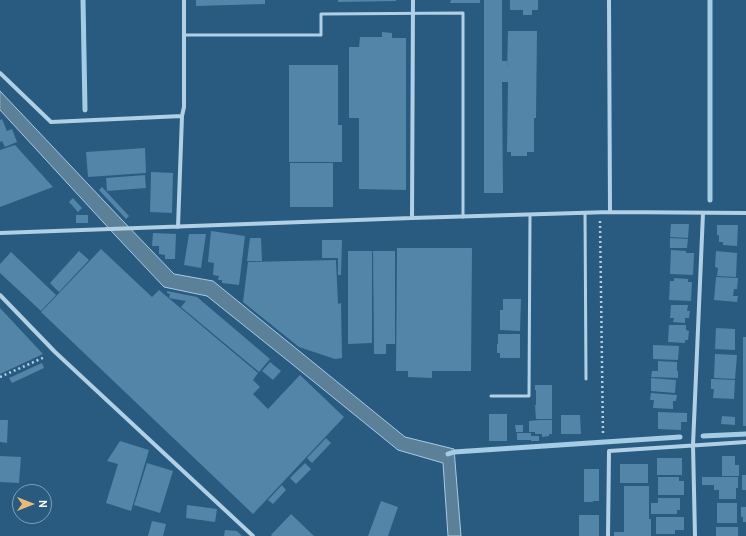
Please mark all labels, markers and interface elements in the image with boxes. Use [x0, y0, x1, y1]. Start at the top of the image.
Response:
north arrow [12, 484, 52, 524]
text: N [36, 500, 50, 508]

